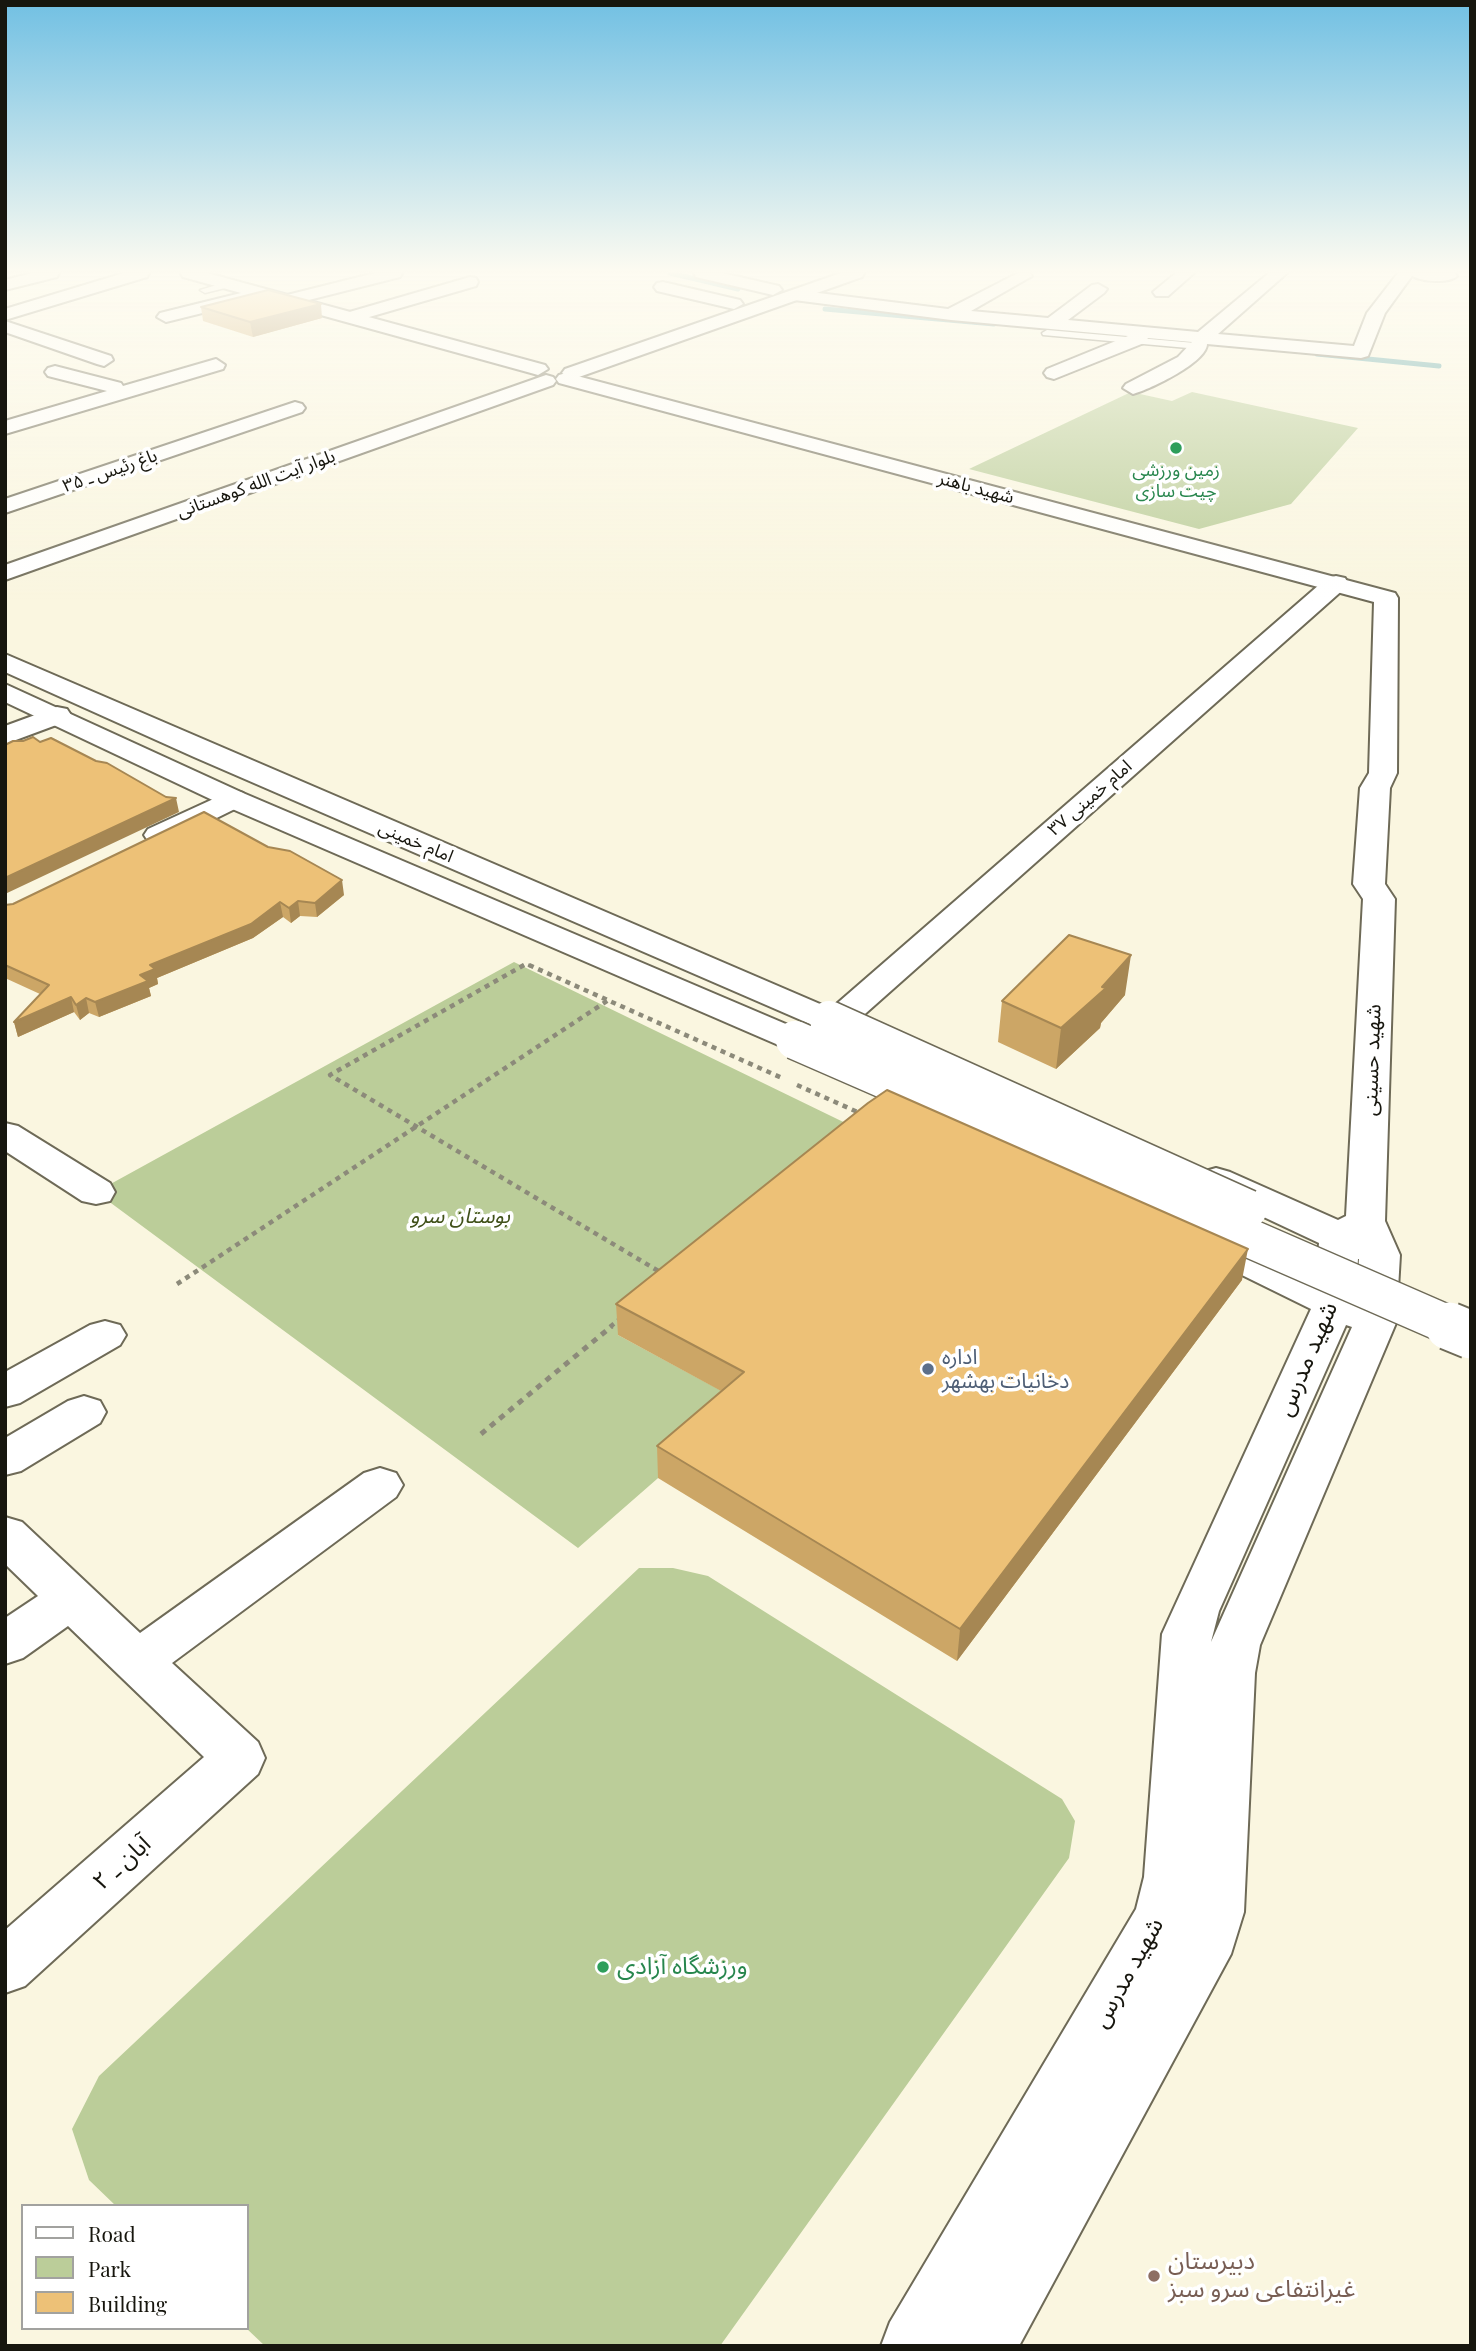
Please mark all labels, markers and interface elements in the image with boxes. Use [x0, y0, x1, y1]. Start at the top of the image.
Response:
marker: زمین ورزشی چیت سازی [1168, 440, 1184, 456]
street label: باغ رئیس ـ ۳۵ [60, 445, 160, 497]
street label: بلوار آیت الله کوهستانی [174, 445, 338, 523]
place label: زمین ورزشی چیت سازی [1132, 459, 1220, 502]
street label: شهید باهنر [936, 468, 1016, 508]
street label: امام خمینی ۳۷ [1044, 756, 1136, 840]
street label: امام خمینی [375, 817, 457, 867]
street label: شهید حسینی [1357, 1004, 1387, 1116]
park label: بوستان سرو [410, 1203, 510, 1229]
street label: شهید مدرس [1270, 1298, 1344, 1420]
place label: اداره دخانیات بهشهر [942, 1344, 1069, 1394]
marker: اداره دخانیات بهشهر [920, 1361, 936, 1377]
street label: آبان ـ ۲ [87, 1830, 157, 1896]
street label: شهید مدرس [1086, 1913, 1170, 2033]
place label: ورزشگاه آزادی [617, 1953, 748, 1981]
marker: ورزشگاه آزادی [595, 1959, 611, 1975]
legend [21, 2204, 248, 2330]
text: Road [88, 2219, 136, 2247]
place label: دبیرستان غیرانتفاعی سرو سبز [1168, 2248, 1355, 2304]
text: Park [88, 2254, 131, 2282]
marker: دبیرستان غیرانتفاعی سرو سبز [1146, 2268, 1162, 2284]
text: Building [88, 2289, 167, 2317]

